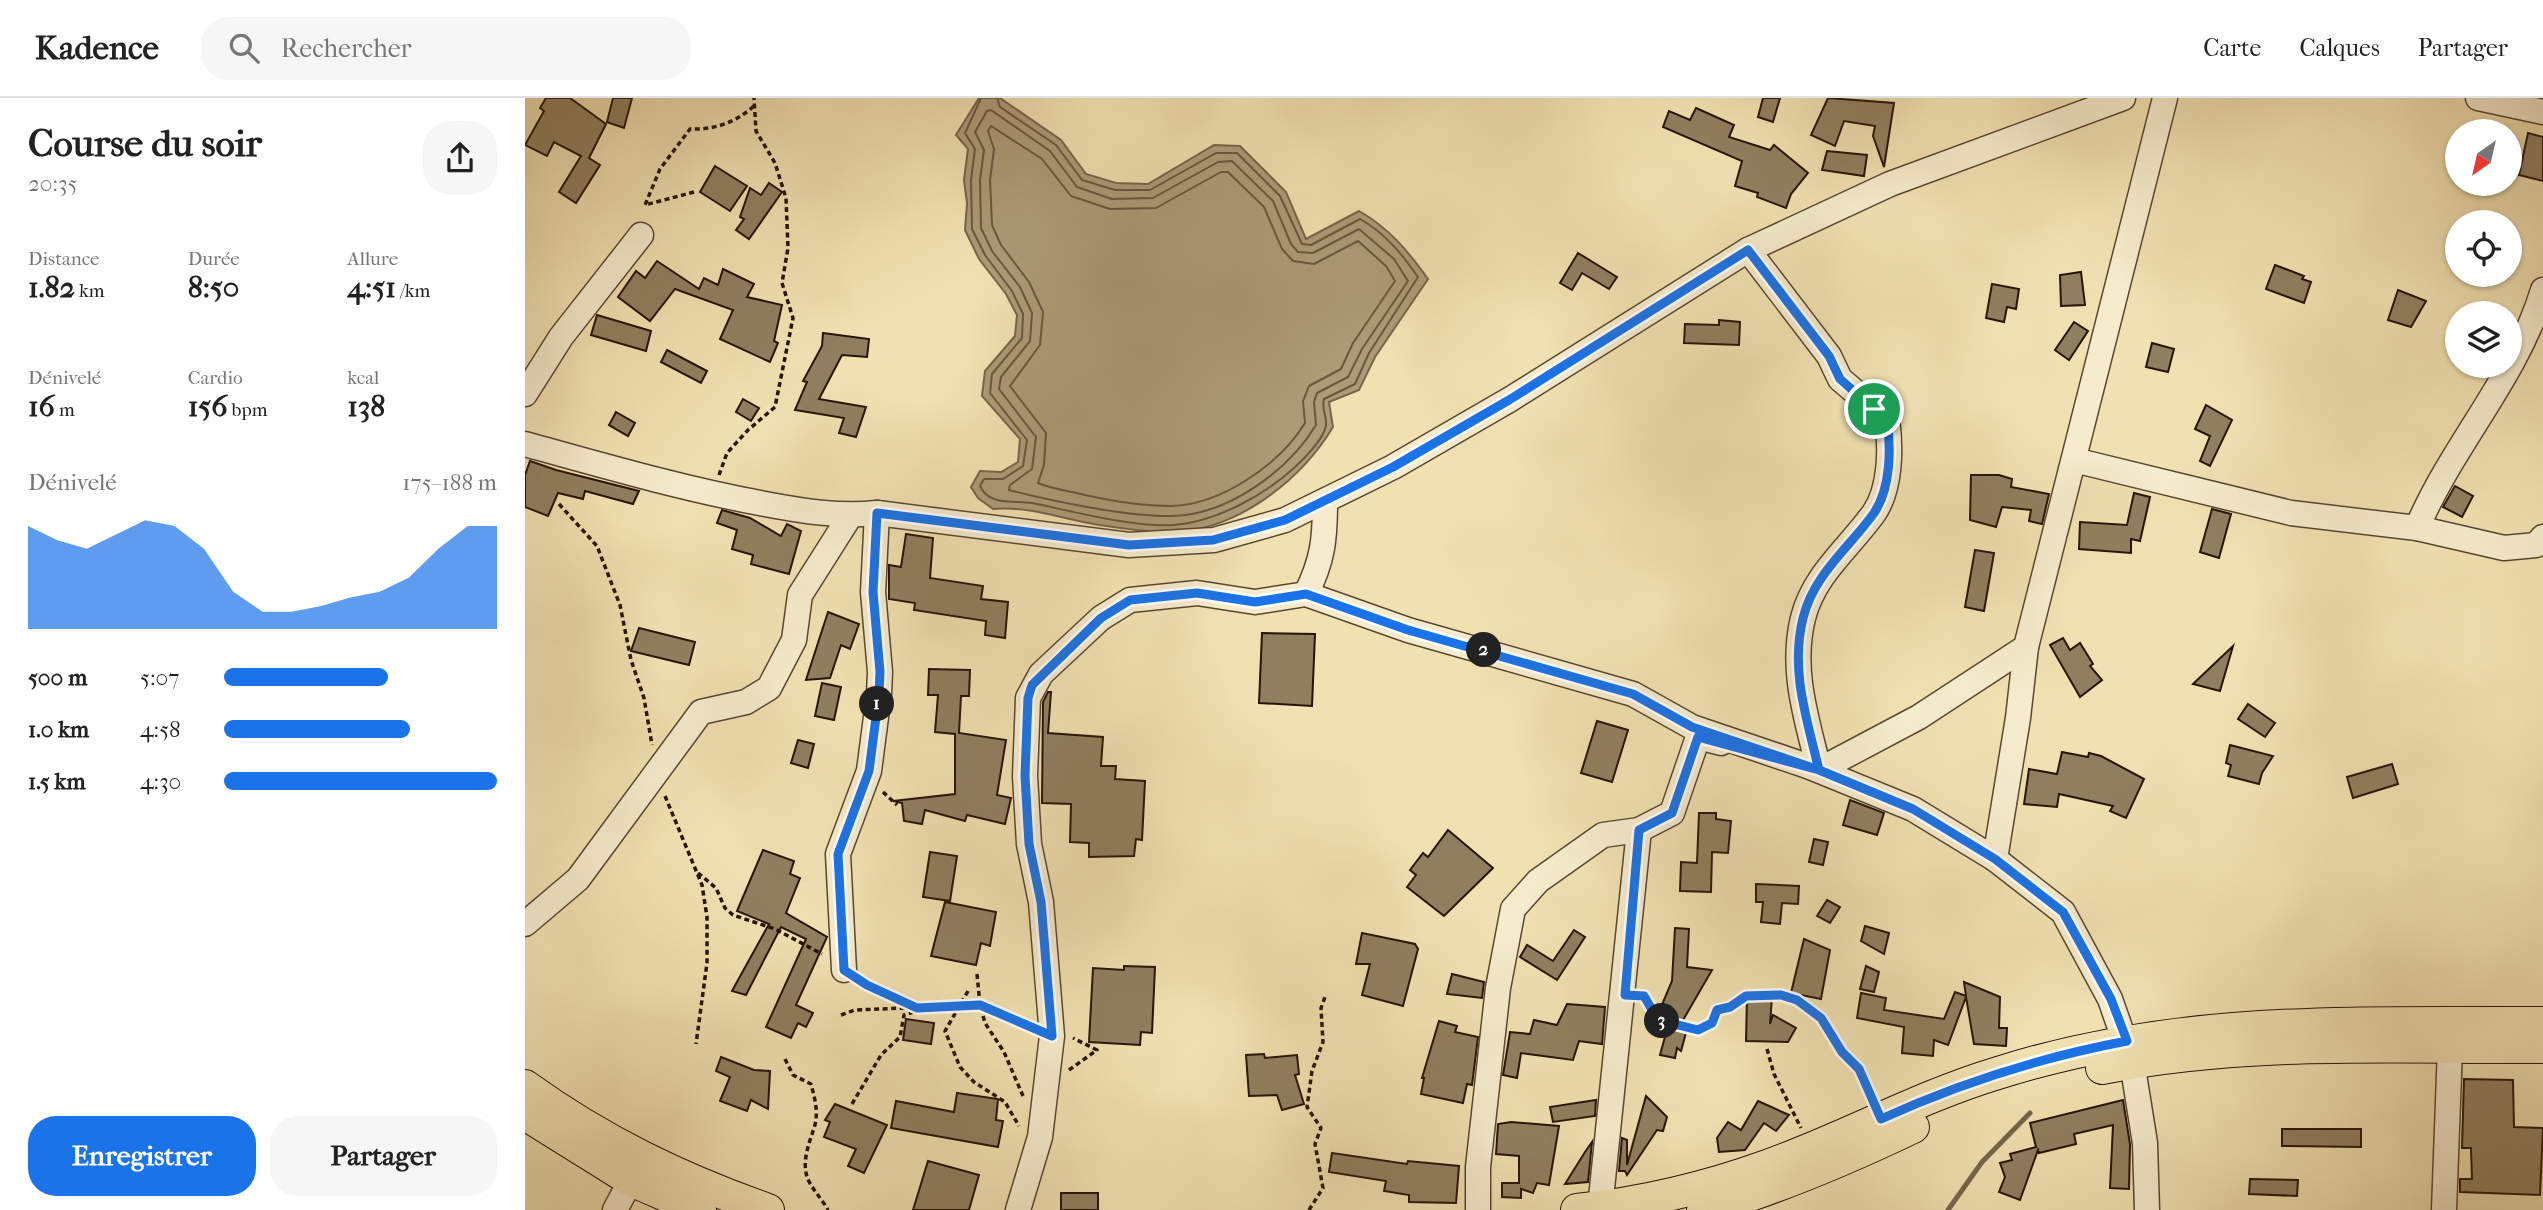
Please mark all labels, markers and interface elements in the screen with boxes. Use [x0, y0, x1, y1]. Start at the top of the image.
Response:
search box [201, 17, 691, 80]
text: Kadence [35, 29, 159, 68]
icon: search [225, 29, 263, 67]
text: Rechercher [281, 33, 412, 64]
text: Carte [2203, 34, 2261, 62]
text: Calques [2299, 34, 2380, 62]
text: Partager [2418, 34, 2508, 62]
north arrow [2445, 119, 2522, 196]
map controls [2445, 119, 2522, 378]
text: Course du soir [28, 121, 262, 166]
button: share [423, 121, 497, 195]
text: 20:35 [28, 170, 77, 197]
button: locate [2445, 210, 2522, 287]
text: Distance [28, 248, 99, 270]
text: Durée [188, 248, 240, 270]
text: Allure [347, 248, 398, 270]
text: 1.82 [28, 270, 75, 305]
text: 8:50 [188, 270, 239, 305]
text: 4:51 [347, 270, 396, 305]
text: km [75, 280, 105, 302]
text: /km [396, 280, 430, 302]
button: layers [2445, 301, 2522, 378]
text: Dénivelé [28, 367, 101, 389]
text: Cardio [188, 367, 243, 389]
text: kcal [347, 367, 379, 389]
pin [1844, 379, 1904, 439]
text: 16 [28, 389, 55, 424]
text: 156 [188, 389, 227, 424]
text: 138 [347, 389, 385, 424]
icon: arrive [1855, 390, 1893, 428]
text: m [55, 399, 75, 421]
text: bpm [227, 399, 268, 421]
text: Dénivelé [28, 469, 117, 496]
text: 175–188 m [402, 469, 497, 496]
pin: 2 [1467, 632, 1501, 668]
text: 2 [1479, 638, 1488, 660]
text: 500 m [28, 664, 87, 691]
text: 5:07 [140, 664, 179, 691]
pin: 1 [859, 686, 895, 722]
text: 1 [873, 692, 880, 714]
text: 1.0 km [28, 716, 89, 743]
text: 4:58 [140, 716, 181, 743]
text: 1.5 km [28, 768, 86, 795]
text: 4:30 [140, 768, 181, 795]
pin: 3 [1645, 1004, 1679, 1038]
text: 3 [1658, 1009, 1665, 1031]
button: Enregistrer [28, 1116, 256, 1196]
button: Partager [270, 1116, 497, 1196]

